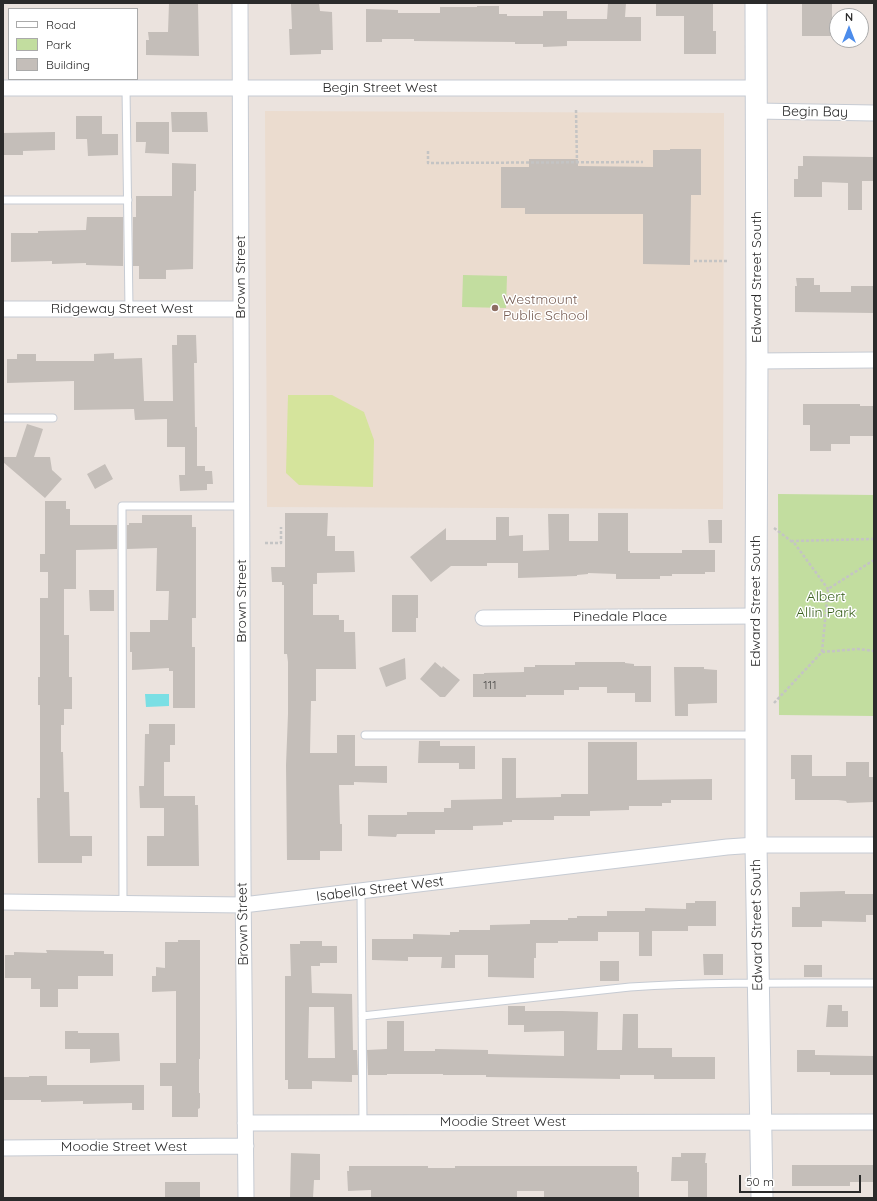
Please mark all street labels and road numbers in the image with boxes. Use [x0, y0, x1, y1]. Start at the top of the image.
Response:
street label: Begin Street West [322, 80, 438, 96]
street label: Begin Bay [782, 103, 848, 121]
street label: Edward Street South [749, 211, 765, 343]
street label: Brown Street [233, 235, 249, 319]
street label: Ridgeway Street West [51, 301, 193, 317]
street label: Edward Street South [748, 535, 764, 667]
street label: Brown Street [234, 559, 250, 643]
street label: Pinedale Place [573, 609, 667, 625]
street label: Edward Street South [747, 859, 767, 991]
street label: Isabella Street West [315, 873, 445, 905]
street label: Brown Street [234, 882, 252, 966]
street label: Moodie Street West [440, 1114, 566, 1130]
street label: Moodie Street West [61, 1139, 187, 1155]

